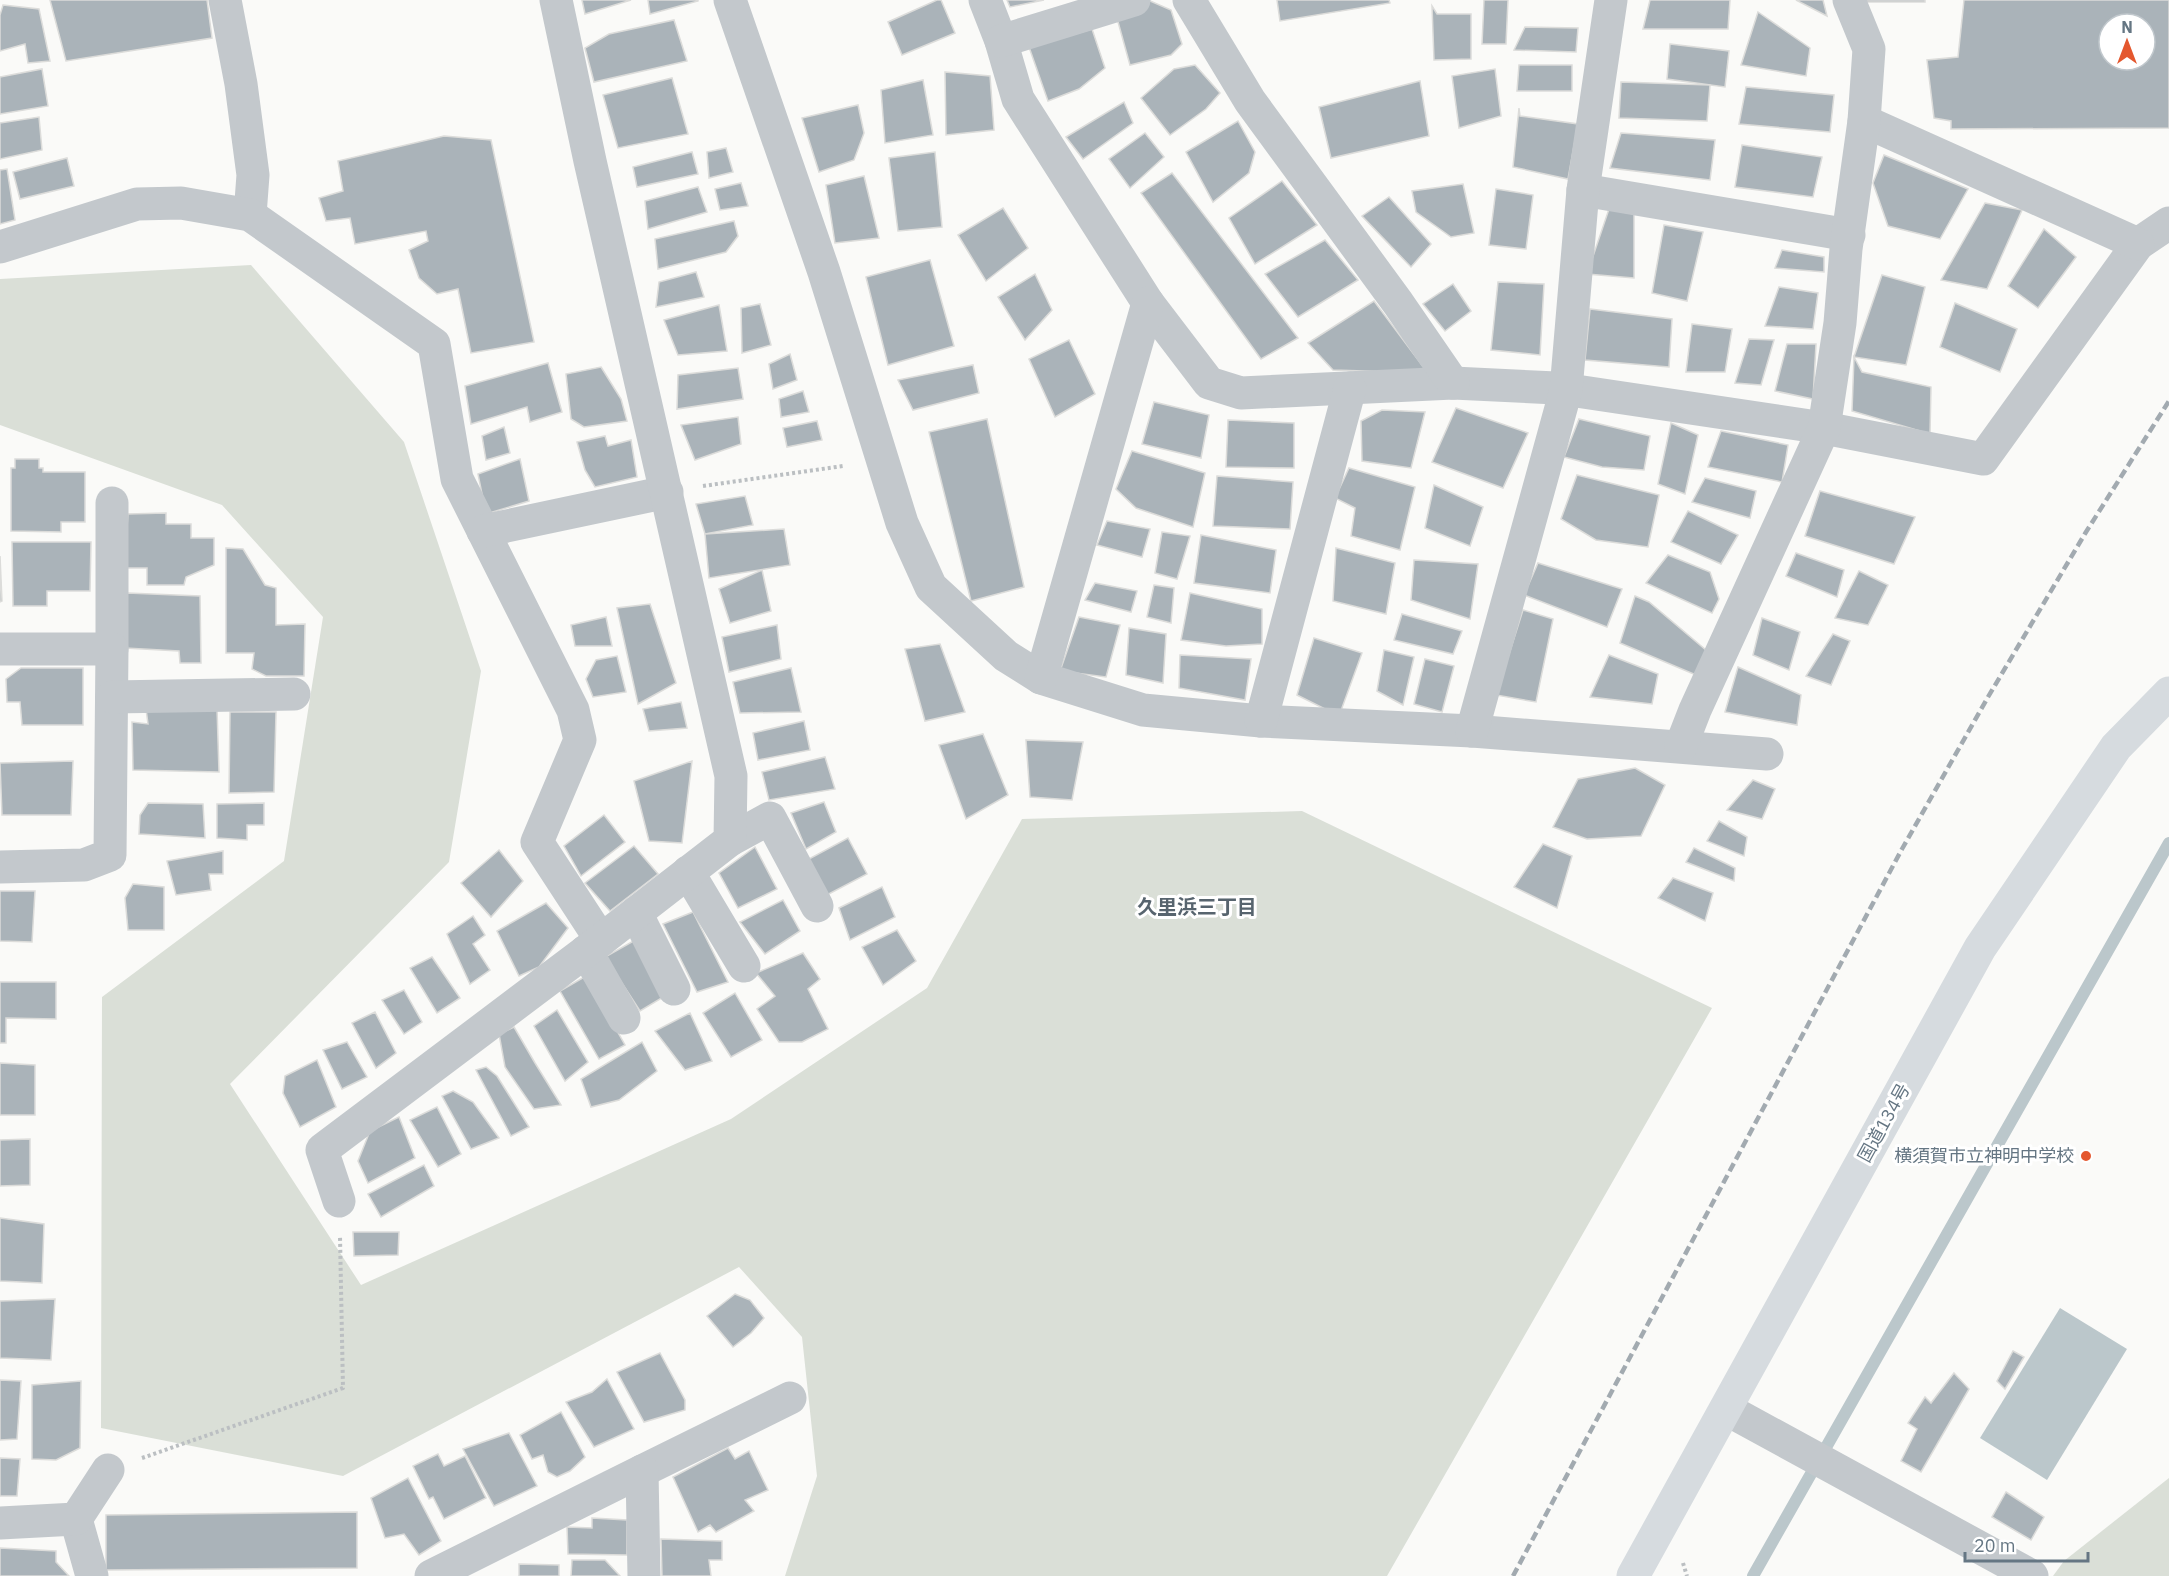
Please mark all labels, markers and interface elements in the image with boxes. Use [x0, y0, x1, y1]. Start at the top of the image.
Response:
north arrow [2097, 12, 2157, 72]
text: N [2121, 17, 2133, 37]
district label: 久里浜三丁目 [1137, 893, 1257, 920]
street label: 国道134号 [1853, 1079, 1915, 1166]
place label: 横須賀市立神明中学校 [1894, 1144, 2074, 1167]
marker: 横須賀市立神明中学校 [2079, 1149, 2093, 1163]
scale bar [1965, 1525, 2088, 1563]
text: 20 m [1974, 1534, 2016, 1557]

